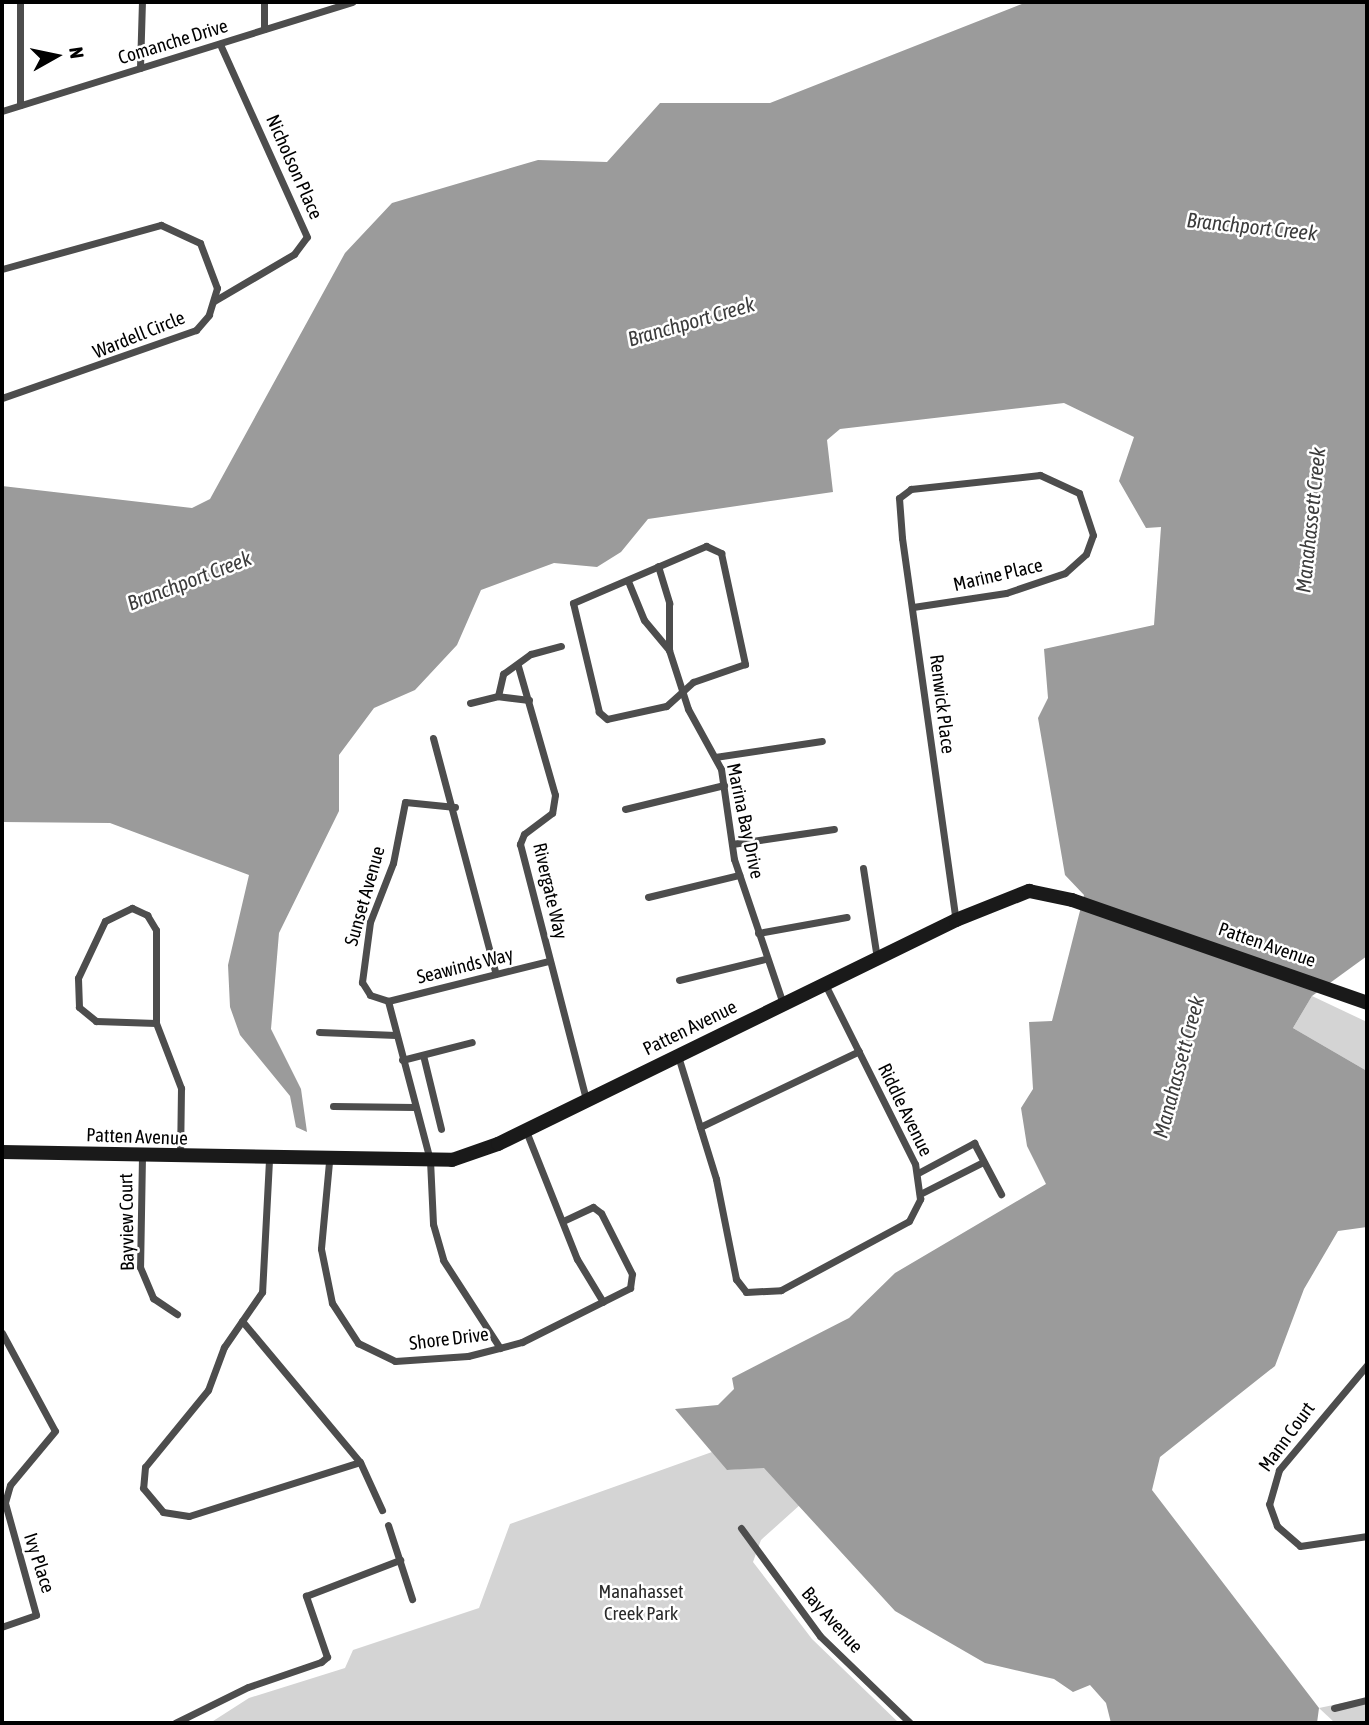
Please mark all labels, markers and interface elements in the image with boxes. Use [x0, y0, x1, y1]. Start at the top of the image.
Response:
street label: Comanche Drive [115, 14, 231, 70]
north arrow [21, 21, 91, 91]
text: N [65, 45, 88, 60]
street label: Nicholson Place [261, 111, 327, 223]
water label: Branchport Creek [1186, 207, 1318, 245]
water label: Branchport Creek [625, 291, 757, 351]
street label: Wardell Circle [90, 306, 188, 364]
water label: Manahassett Creek [1290, 446, 1330, 594]
water label: Branchport Creek [123, 545, 255, 615]
street label: Marine Place [951, 554, 1045, 596]
street label: Renwick Place [925, 653, 959, 755]
street label: Marina Bay Drive [722, 761, 768, 881]
street label: Rivergate Way [528, 841, 572, 941]
street label: Sunset Avenue [340, 844, 390, 948]
street label: Patten Avenue [1215, 918, 1319, 972]
street label: Seawinds Way [414, 943, 516, 989]
water label: Manahassett Creek [1147, 993, 1209, 1141]
street label: Patten Avenue [639, 995, 741, 1061]
street label: Riddle Avenue [873, 1060, 937, 1160]
street label: Patten Avenue [86, 1124, 188, 1150]
street label: Bayview Court [115, 1173, 139, 1271]
street label: Shore Drive [408, 1323, 490, 1355]
street label: Mann Court [1254, 1398, 1320, 1476]
street label: Ivy Place [19, 1530, 59, 1596]
park label: Manahasset Creek Park [598, 1581, 684, 1625]
street label: Bay Avenue [796, 1582, 868, 1658]

